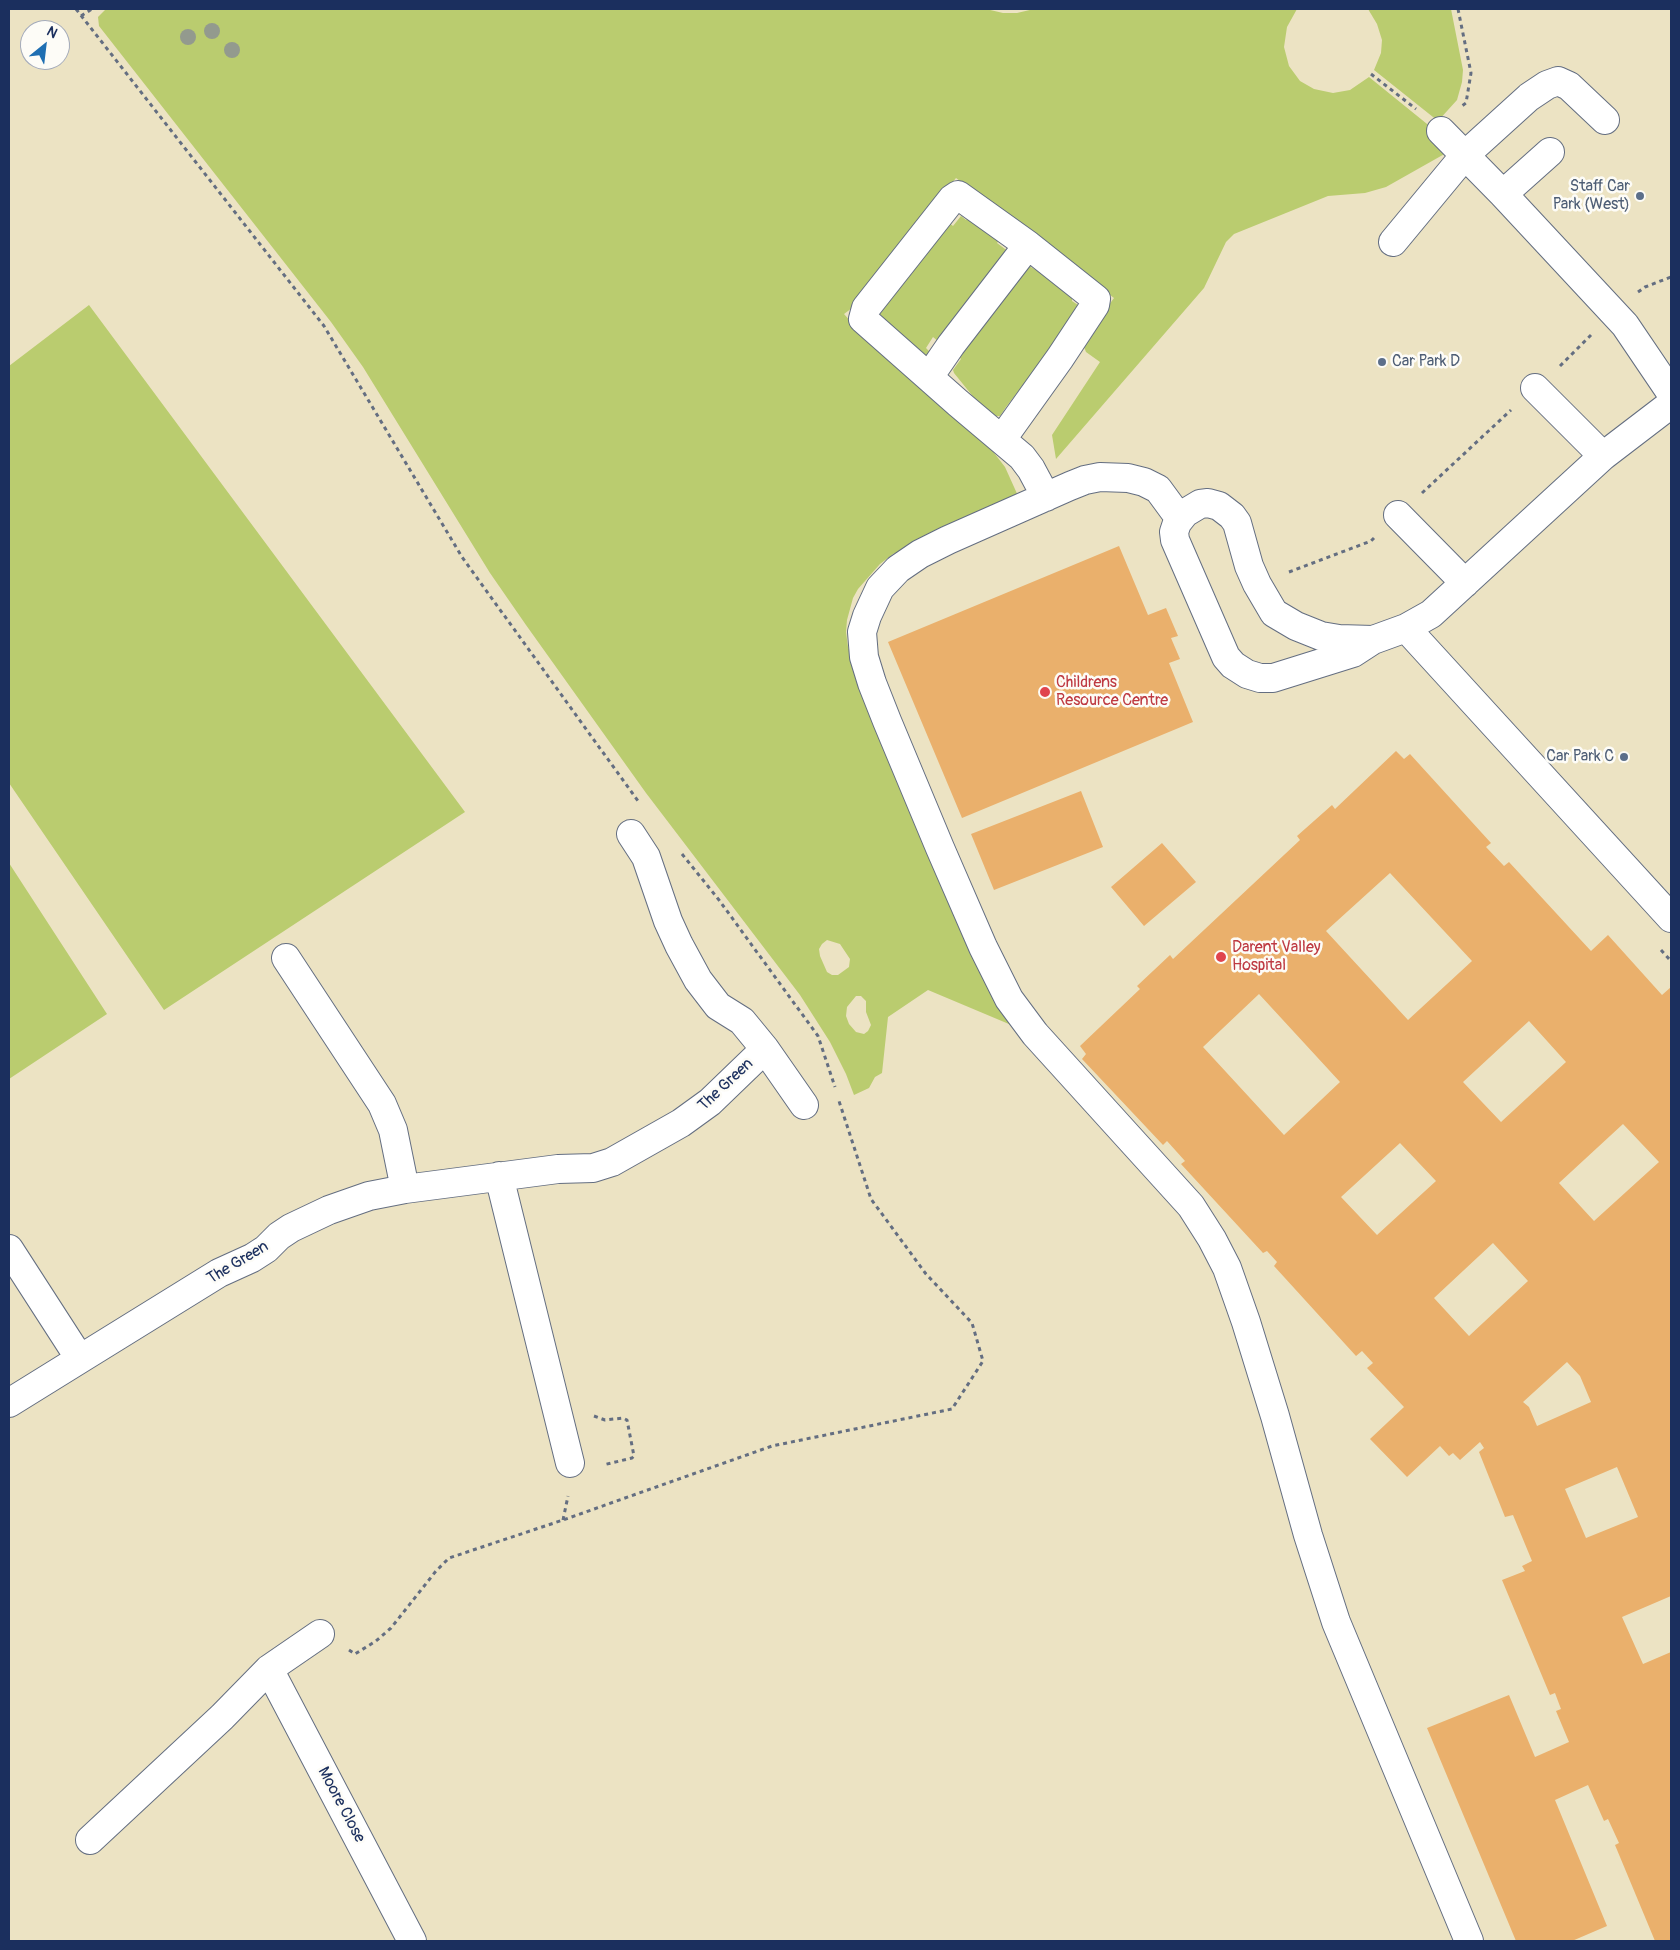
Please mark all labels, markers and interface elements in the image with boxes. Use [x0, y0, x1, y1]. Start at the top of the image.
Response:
north arrow [20, 20, 70, 70]
text: N [44, 23, 60, 42]
place label: Staff Car Park (West) [1553, 177, 1630, 215]
marker: Staff Car Park (West) [1634, 190, 1646, 202]
place label: Car Park D [1392, 352, 1460, 372]
marker: Car Park D [1376, 356, 1388, 368]
place label: Childrens Resource Centre [1056, 673, 1168, 711]
marker: Childrens Resource Centre [1038, 685, 1052, 699]
place label: Car Park C [1546, 747, 1614, 767]
marker: Car Park C [1618, 751, 1630, 763]
place label: Darent Valley Hospital [1232, 938, 1321, 976]
marker: Darent Valley Hospital [1214, 950, 1228, 964]
street label: The Green [694, 1055, 758, 1115]
street label: The Green [204, 1237, 272, 1289]
street label: Moore Close [313, 1764, 369, 1846]

